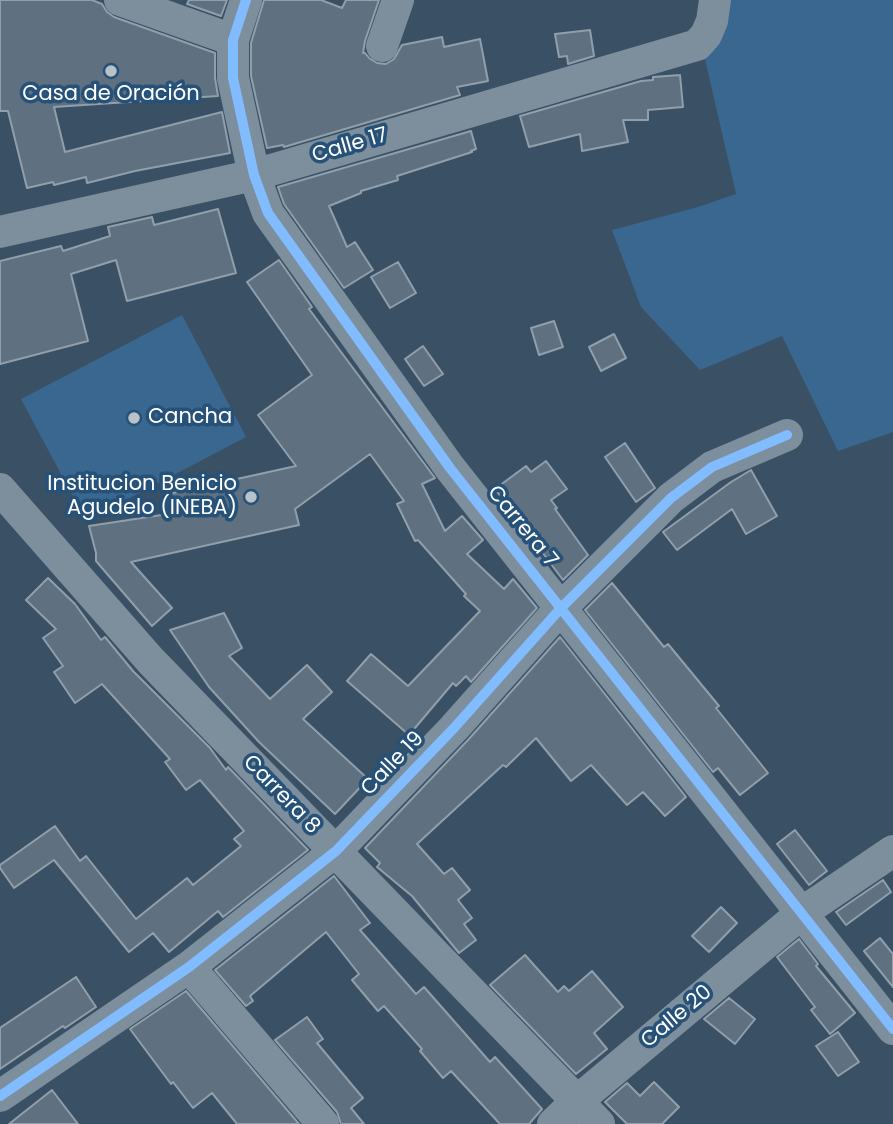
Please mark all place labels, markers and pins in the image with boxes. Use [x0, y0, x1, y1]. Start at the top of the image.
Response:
marker: Casa de Oración [103, 63, 119, 79]
place label: Casa de Oración [22, 82, 200, 108]
place label: Cancha [148, 405, 232, 431]
marker: Cancha [126, 410, 142, 426]
place label: Institucion Benicio Agudelo (INEBA) [47, 472, 237, 522]
marker: Institucion Benicio Agudelo (INEBA) [243, 489, 259, 505]

